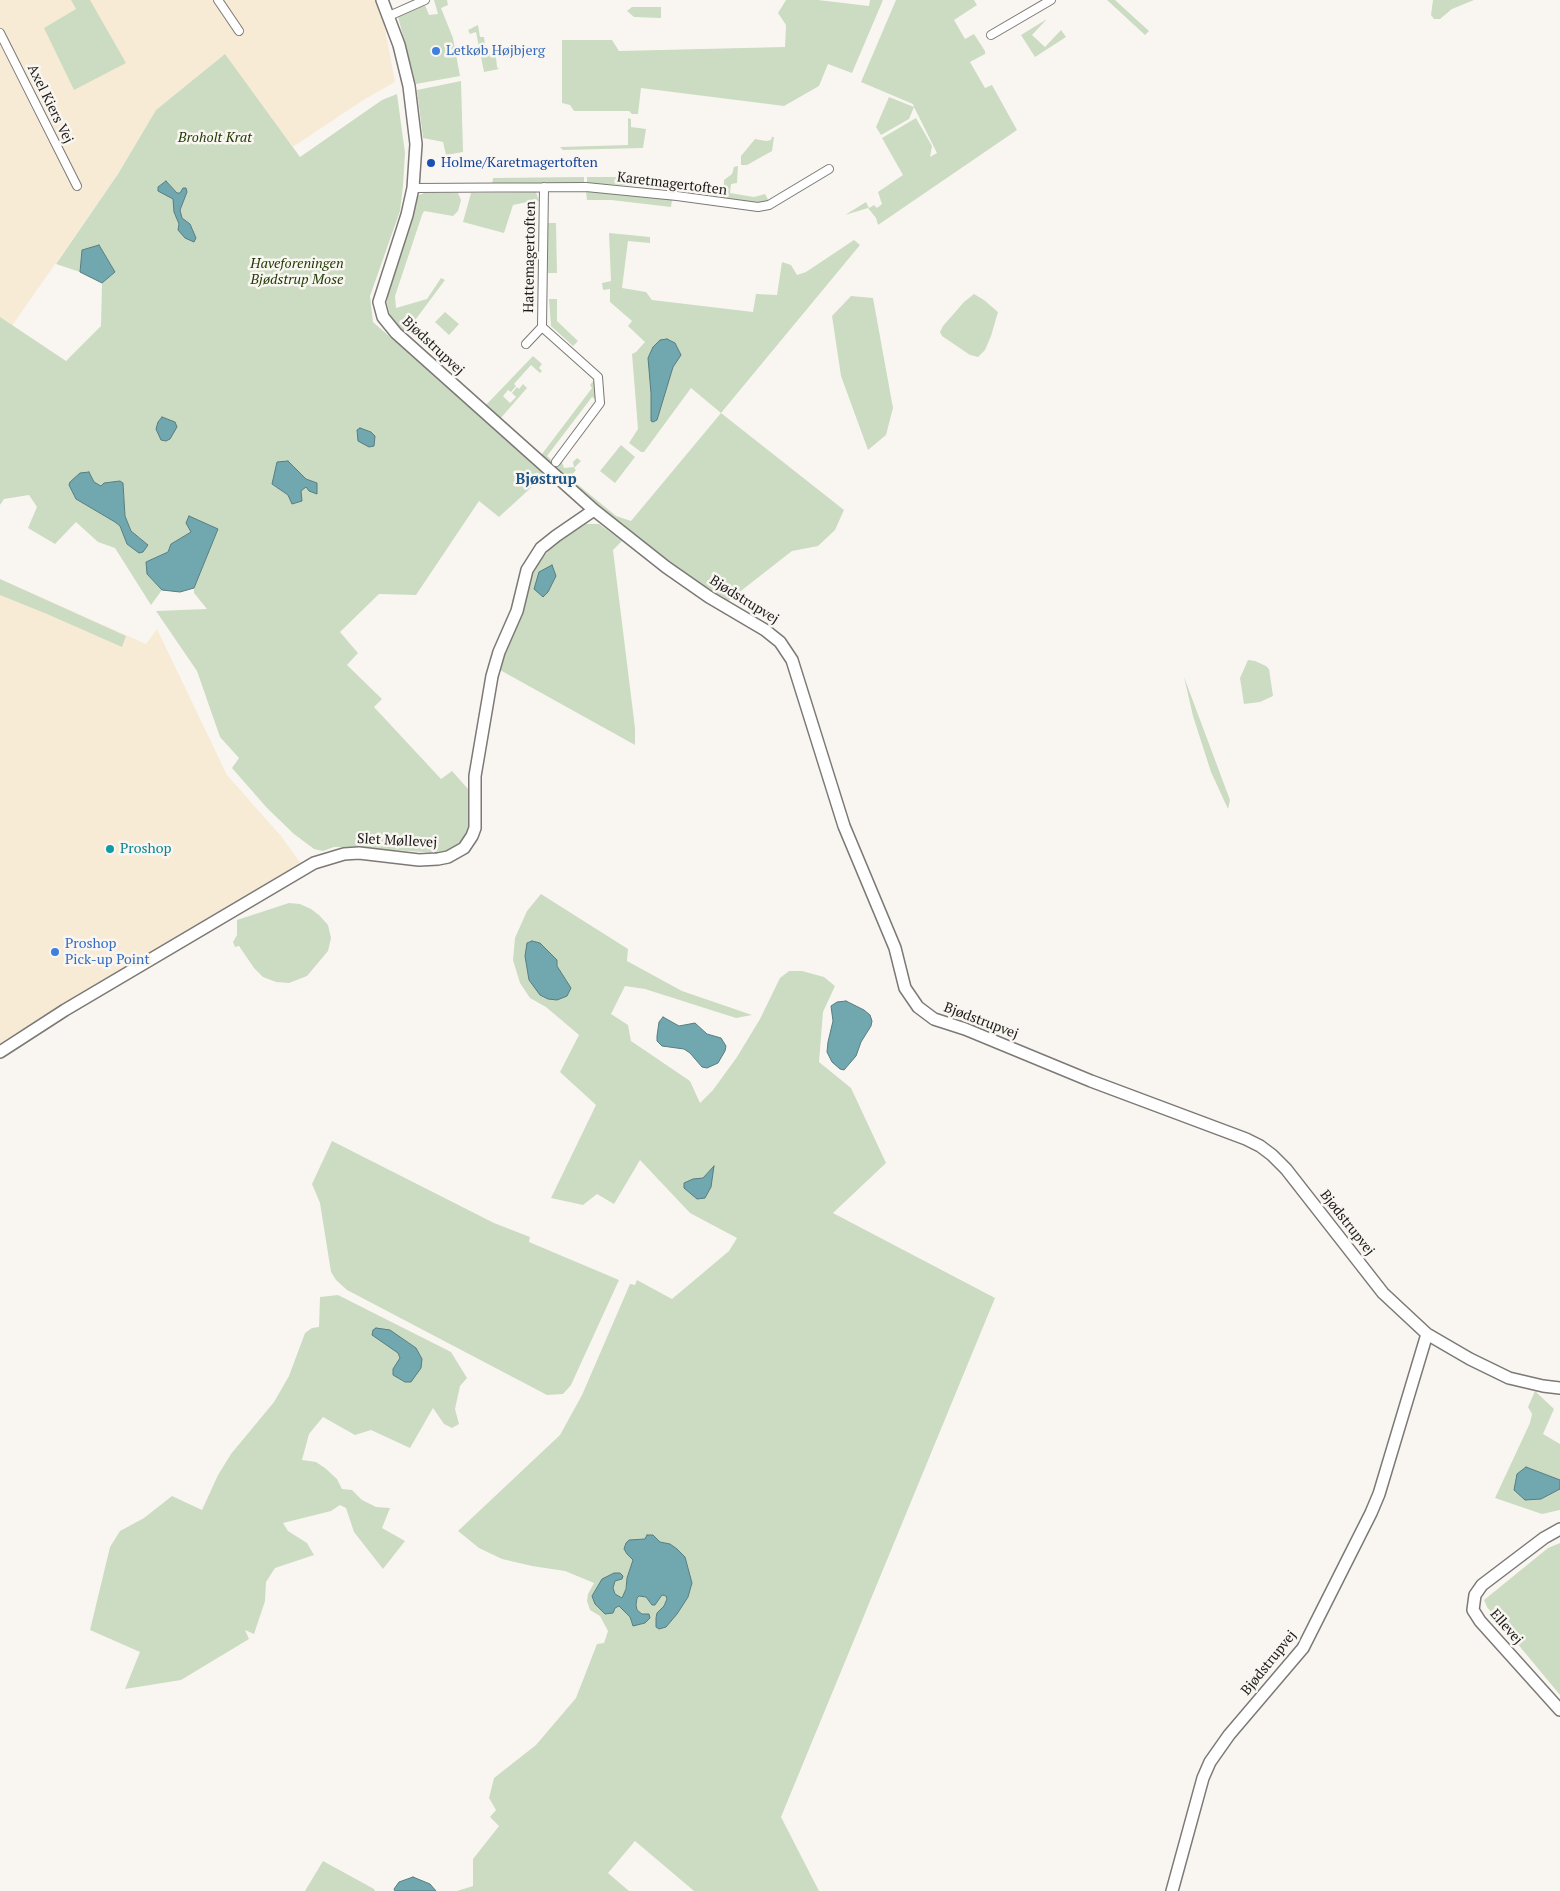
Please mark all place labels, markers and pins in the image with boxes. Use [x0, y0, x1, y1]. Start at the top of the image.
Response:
place label: Letkøb Højbjerg [446, 43, 545, 59]
marker: Letkøb Højbjerg [430, 45, 442, 57]
place label: Holme/Karetmagertoften [441, 155, 598, 171]
marker: Holme/Karetmagertoften [425, 157, 437, 169]
place label: Proshop [120, 841, 171, 857]
marker: Proshop [104, 843, 116, 855]
place label: Proshop Pick-up Point [65, 936, 150, 969]
marker: Proshop Pick-up Point [49, 946, 61, 958]

